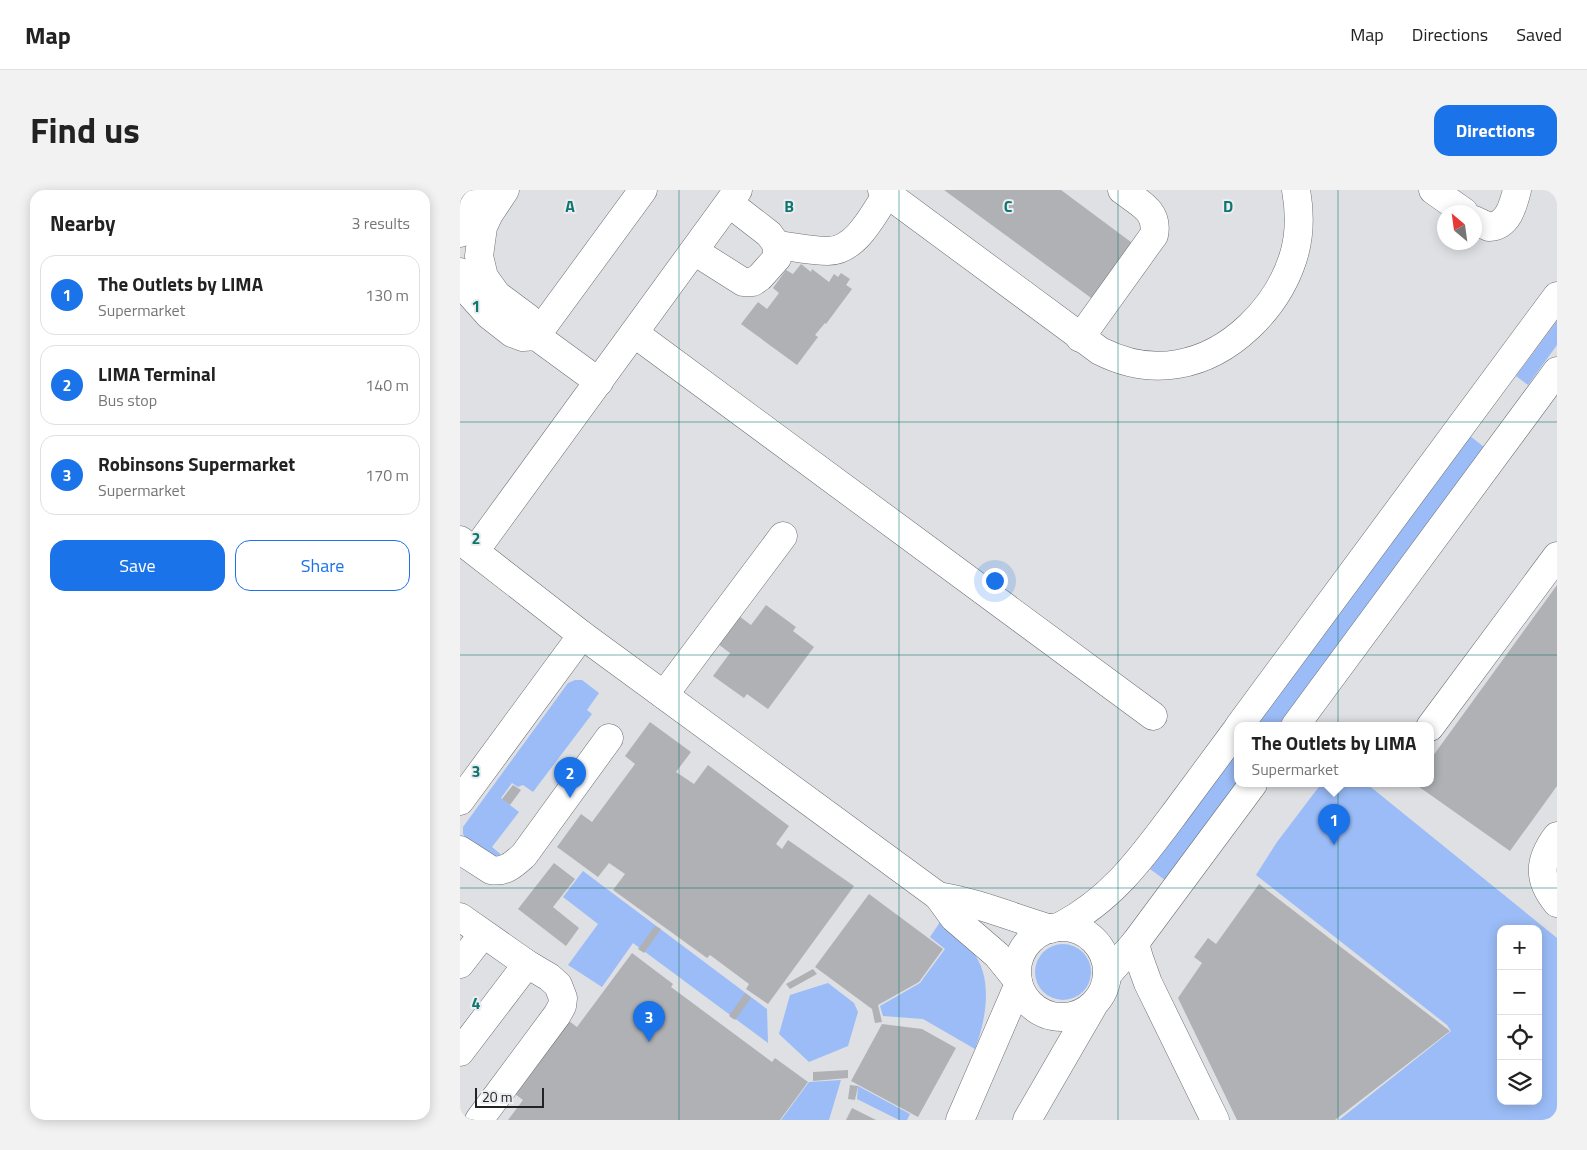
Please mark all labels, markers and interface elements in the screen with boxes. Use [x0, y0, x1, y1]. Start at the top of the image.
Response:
text: Map [25, 17, 71, 53]
text: Map [1350, 21, 1384, 48]
text: Directions [1412, 21, 1488, 48]
text: Saved [1516, 21, 1562, 48]
text: Find us [30, 103, 140, 157]
button: Directions [1434, 105, 1557, 156]
text: A [565, 194, 575, 218]
text: B [784, 194, 794, 218]
text: C [1004, 194, 1013, 218]
text: D [1223, 194, 1233, 218]
north arrow [1437, 205, 1482, 250]
text: Nearby [50, 207, 115, 239]
text: 3 results [351, 211, 410, 235]
text: The Outlets by LIMA [98, 269, 263, 298]
text: 1 [63, 283, 71, 307]
text: 130 m [365, 283, 409, 307]
text: 1 [472, 294, 480, 318]
text: Supermarket [98, 298, 185, 322]
text: LIMA Terminal [98, 359, 216, 388]
text: 2 [63, 373, 71, 397]
text: 140 m [365, 373, 409, 397]
text: Bus stop [98, 388, 157, 412]
text: Robinsons Supermarket [98, 449, 295, 478]
text: 3 [63, 463, 71, 487]
text: 170 m [365, 463, 409, 487]
text: Supermarket [98, 478, 185, 502]
text: 2 [472, 526, 480, 550]
button: Save [50, 540, 225, 591]
button: Share [235, 540, 410, 591]
your location [982, 568, 1008, 594]
popup [1234, 722, 1434, 787]
text: The Outlets by LIMA [1251, 728, 1417, 757]
pin: 2 [554, 757, 586, 798]
text: Supermarket [1251, 757, 1339, 781]
text: 3 [472, 759, 480, 783]
pin: 1 [1318, 804, 1350, 845]
map controls [1497, 925, 1542, 1105]
button: + [1497, 925, 1542, 970]
button: − [1497, 970, 1542, 1015]
text: 4 [472, 991, 481, 1015]
pin: 3 [633, 1001, 665, 1042]
button: locate [1497, 1015, 1542, 1060]
button: layers [1497, 1060, 1542, 1105]
scale bar [475, 1085, 544, 1108]
text: 20 m [482, 1086, 512, 1107]

